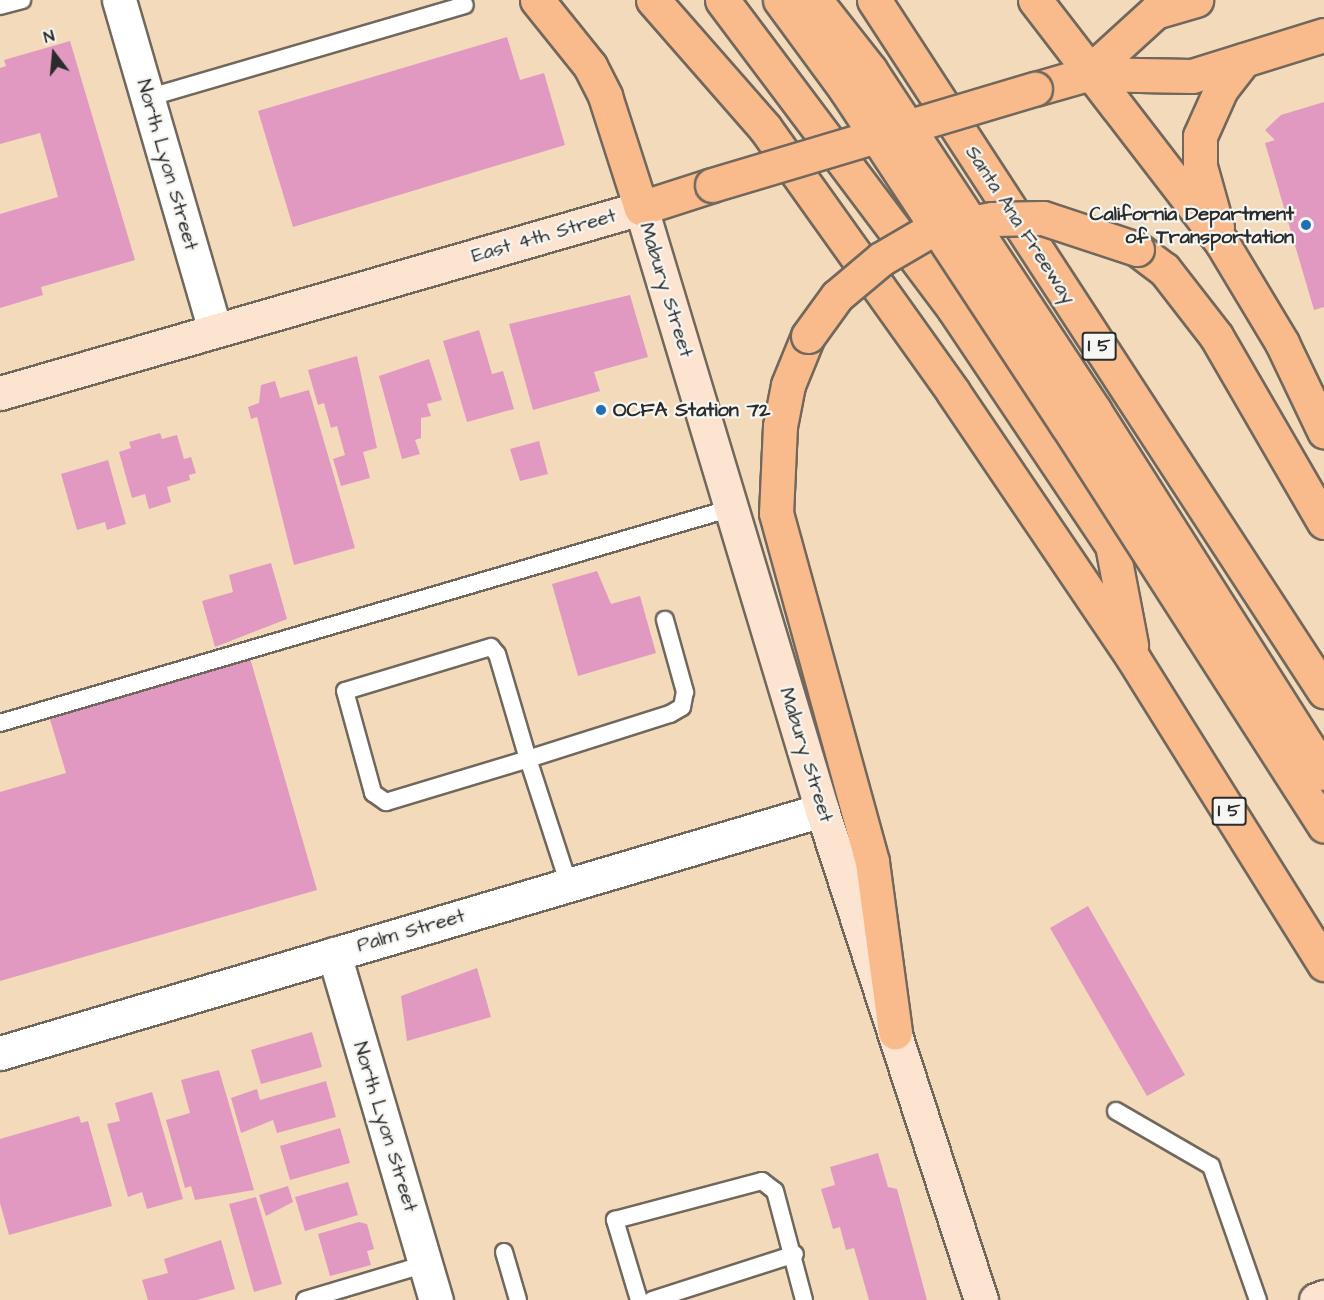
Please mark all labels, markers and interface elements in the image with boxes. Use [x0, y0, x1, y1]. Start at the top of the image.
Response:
north arrow [24, 24, 84, 84]
text: N [41, 25, 57, 49]
street label: North Lyon Street [131, 77, 203, 253]
street label: Santa Ana Freeway [960, 141, 1080, 309]
place label: California Department of Transportation [1089, 202, 1294, 249]
street label: East 4th Street [469, 204, 619, 268]
marker: California Department of Transportation [1299, 218, 1313, 232]
street label: Mabury Street [634, 220, 698, 360]
road number: I 5 [1081, 331, 1117, 361]
place label: OCFA Station 72 [613, 398, 770, 422]
marker: OCFA Station 72 [594, 403, 608, 417]
street label: Mabury Street [774, 685, 838, 825]
road number: I 5 [1211, 796, 1247, 826]
street label: Palm Street [354, 904, 468, 958]
street label: North Lyon Street [348, 1039, 422, 1215]

